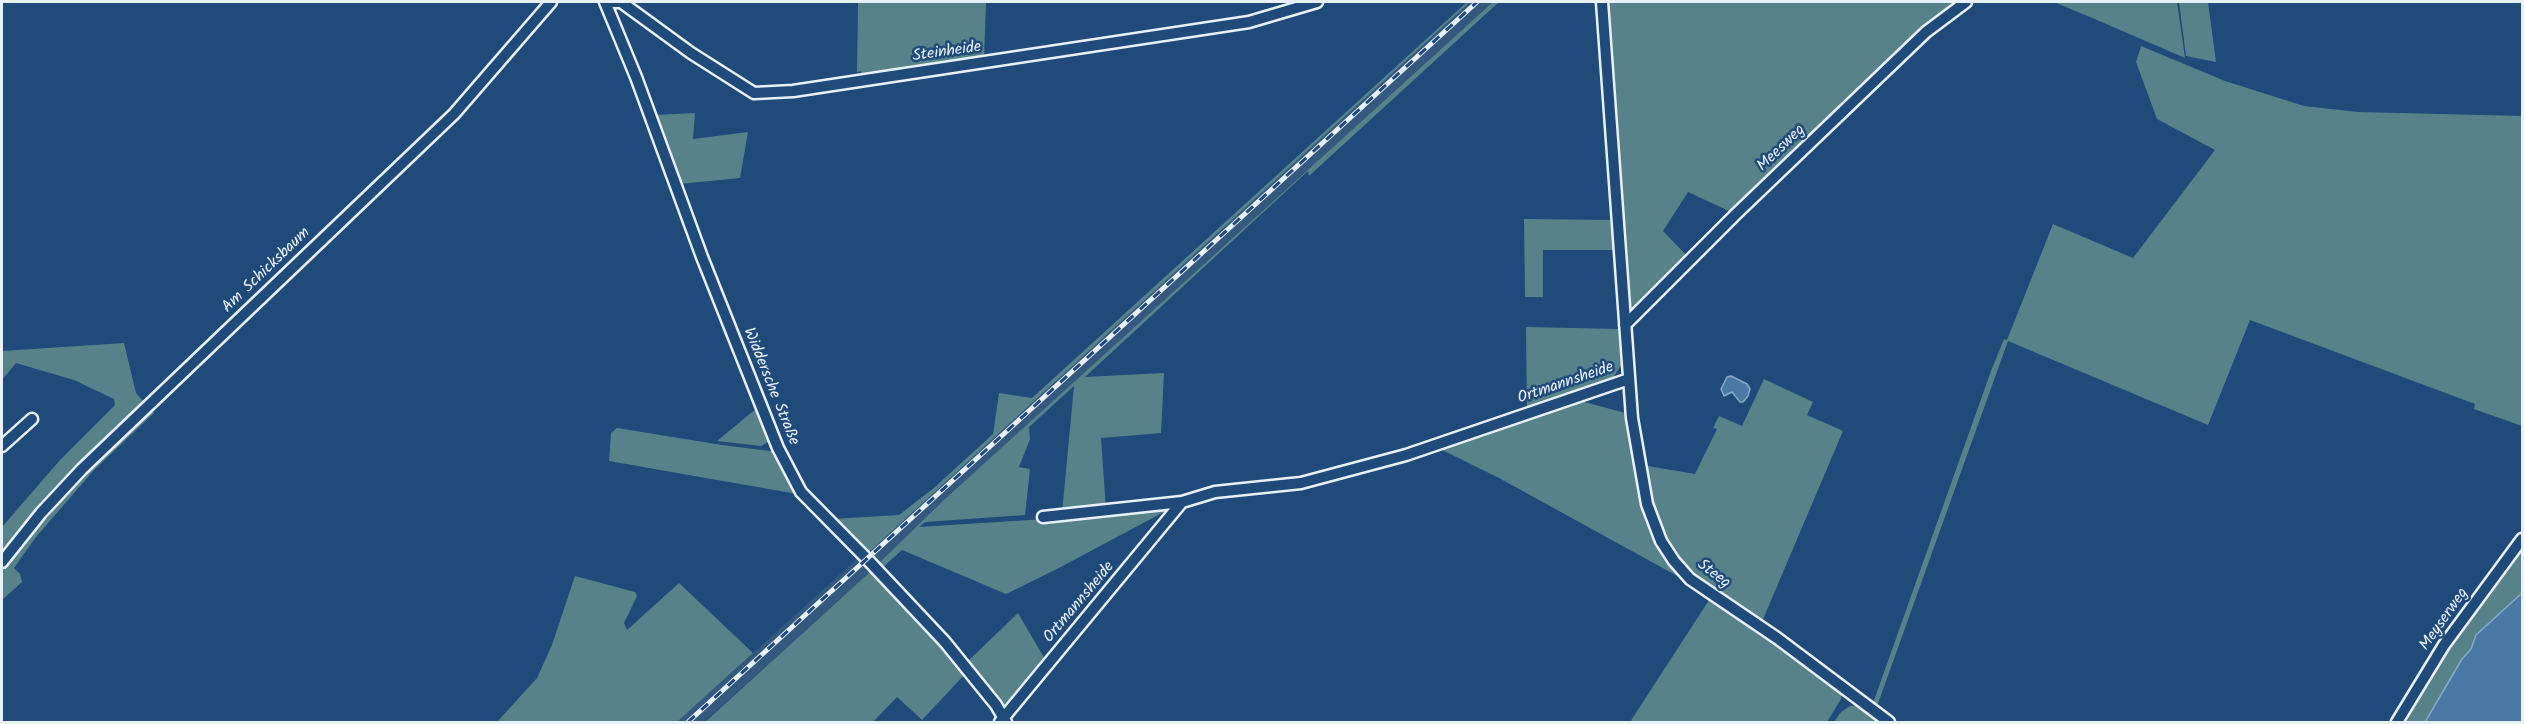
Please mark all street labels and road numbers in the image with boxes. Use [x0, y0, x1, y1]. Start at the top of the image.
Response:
street label: Steinheide [912, 39, 982, 67]
street label: Meesweg [1754, 121, 1810, 177]
street label: Am Schicksbaum [219, 224, 315, 318]
street label: Widdersche Straße [738, 325, 802, 449]
street label: Ortmannsheide [1516, 359, 1616, 409]
street label: Steeg [1693, 556, 1733, 594]
street label: Ortmannsheide [1040, 558, 1120, 648]
street label: Meyserweg [2416, 585, 2474, 655]

